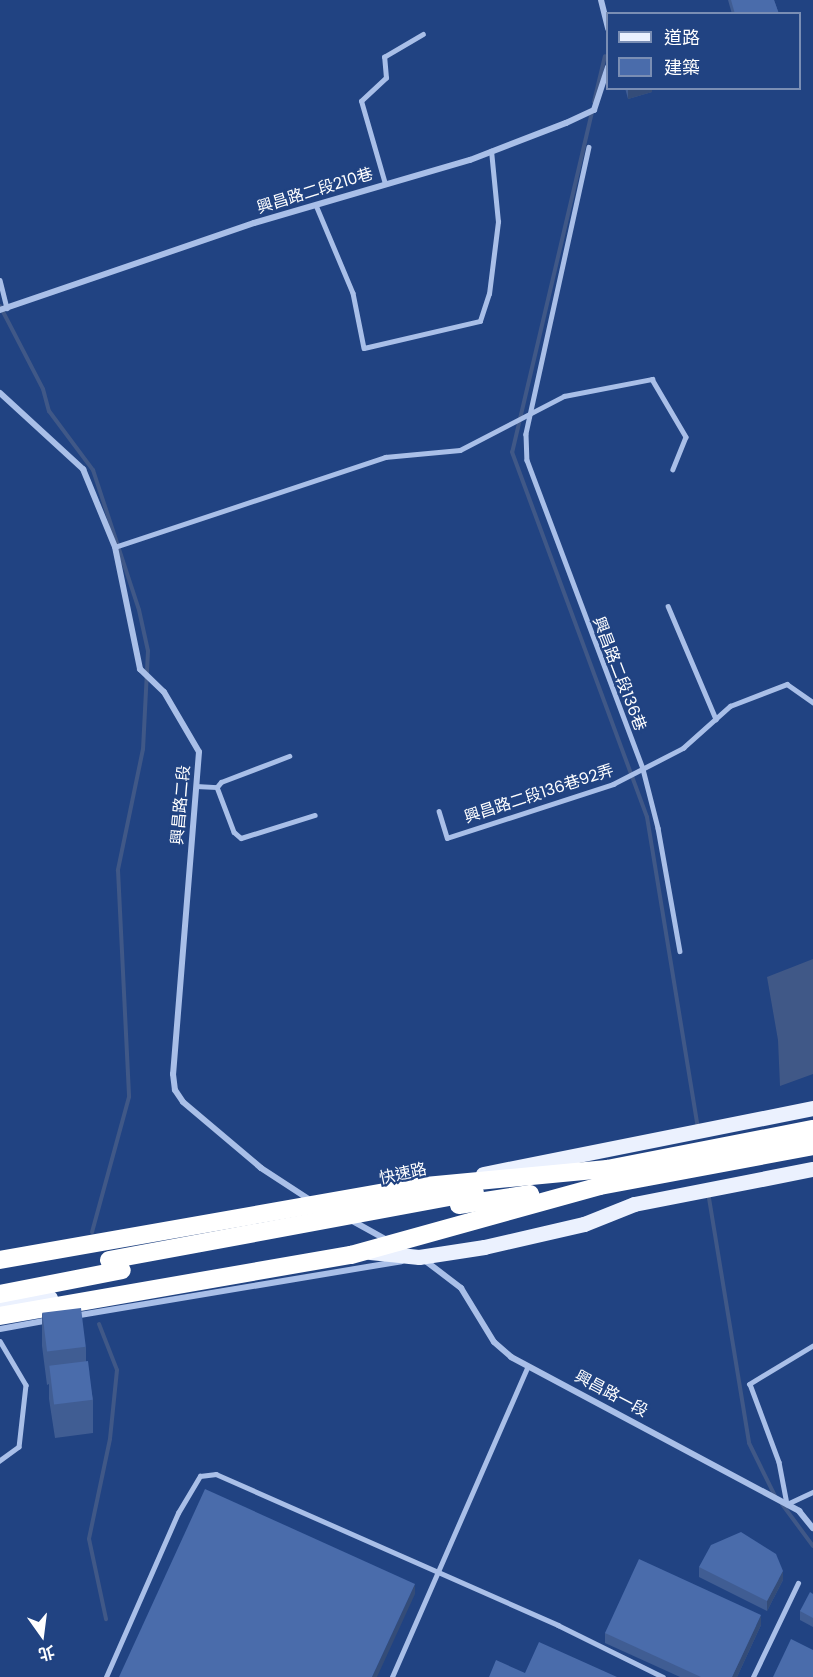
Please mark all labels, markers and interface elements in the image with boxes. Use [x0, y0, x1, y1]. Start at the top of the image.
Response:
legend [606, 12, 801, 90]
text: 道路 [664, 25, 700, 50]
text: 建築 [664, 55, 700, 80]
street label: 興昌路二段210巷 [255, 164, 375, 218]
street label: 興昌路二段136巷 [588, 614, 650, 734]
street label: 興昌路二段136巷92弄 [462, 761, 616, 827]
street label: 興昌路二段 [168, 764, 194, 846]
street label: 快速路 [378, 1160, 428, 1188]
street label: 興昌路一段 [571, 1367, 651, 1421]
north arrow [12, 1605, 72, 1665]
text: 北 [36, 1640, 57, 1666]

